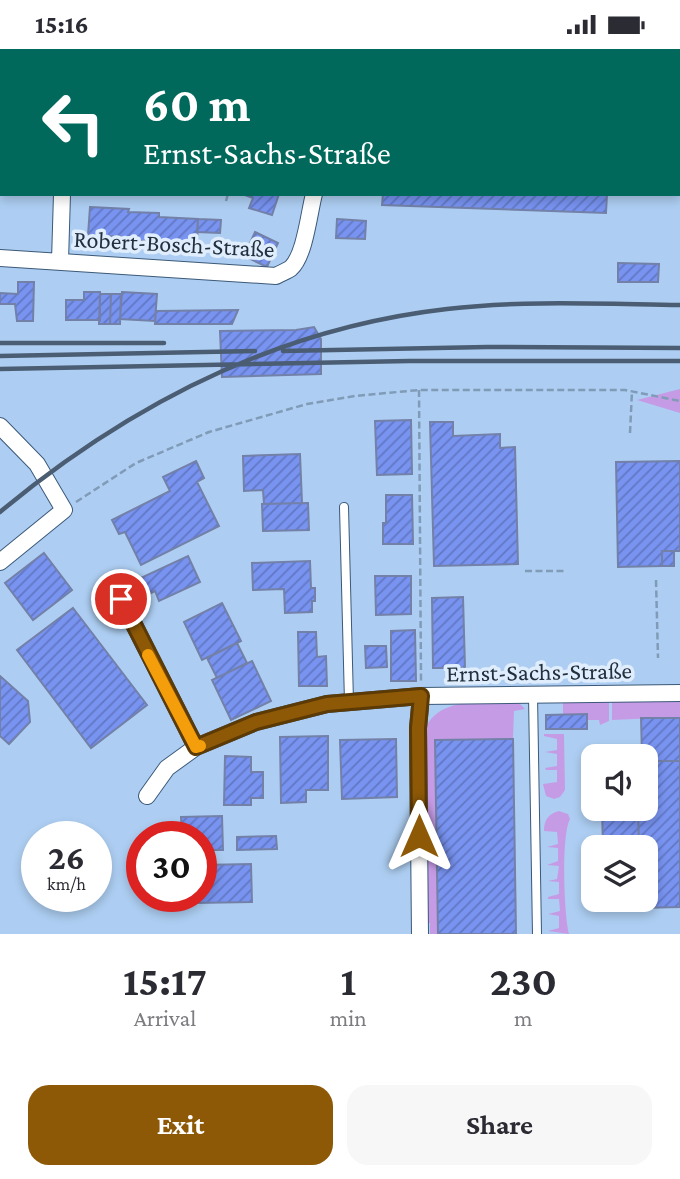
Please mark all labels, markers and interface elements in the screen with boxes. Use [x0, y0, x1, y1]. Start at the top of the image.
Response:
text: 15:16 [35, 10, 89, 39]
icon: left [28, 77, 119, 168]
text: 60 m [143, 77, 250, 132]
text: Ernst-Sachs-Straße [143, 135, 391, 171]
street label: Robert-Bosch-Straße [73, 225, 275, 262]
pin [91, 569, 151, 629]
icon: arrive [102, 580, 140, 618]
street label: Ernst-Sachs-Straße [446, 656, 632, 687]
map controls [581, 744, 658, 912]
button: sound [581, 744, 658, 821]
position arrow [382, 799, 456, 873]
speed limit sign: 30 [126, 821, 217, 912]
button: layers [581, 835, 658, 912]
text: 26 [48, 838, 85, 877]
text: km/h [47, 874, 86, 894]
text: 15:17 [123, 957, 207, 1004]
text: 1 [340, 957, 356, 1004]
text: 230 [490, 957, 557, 1004]
text: Arrival [134, 1005, 196, 1031]
text: min [330, 1005, 367, 1031]
text: m [514, 1005, 533, 1031]
button: Exit [28, 1085, 333, 1165]
button: Share [347, 1085, 652, 1165]

